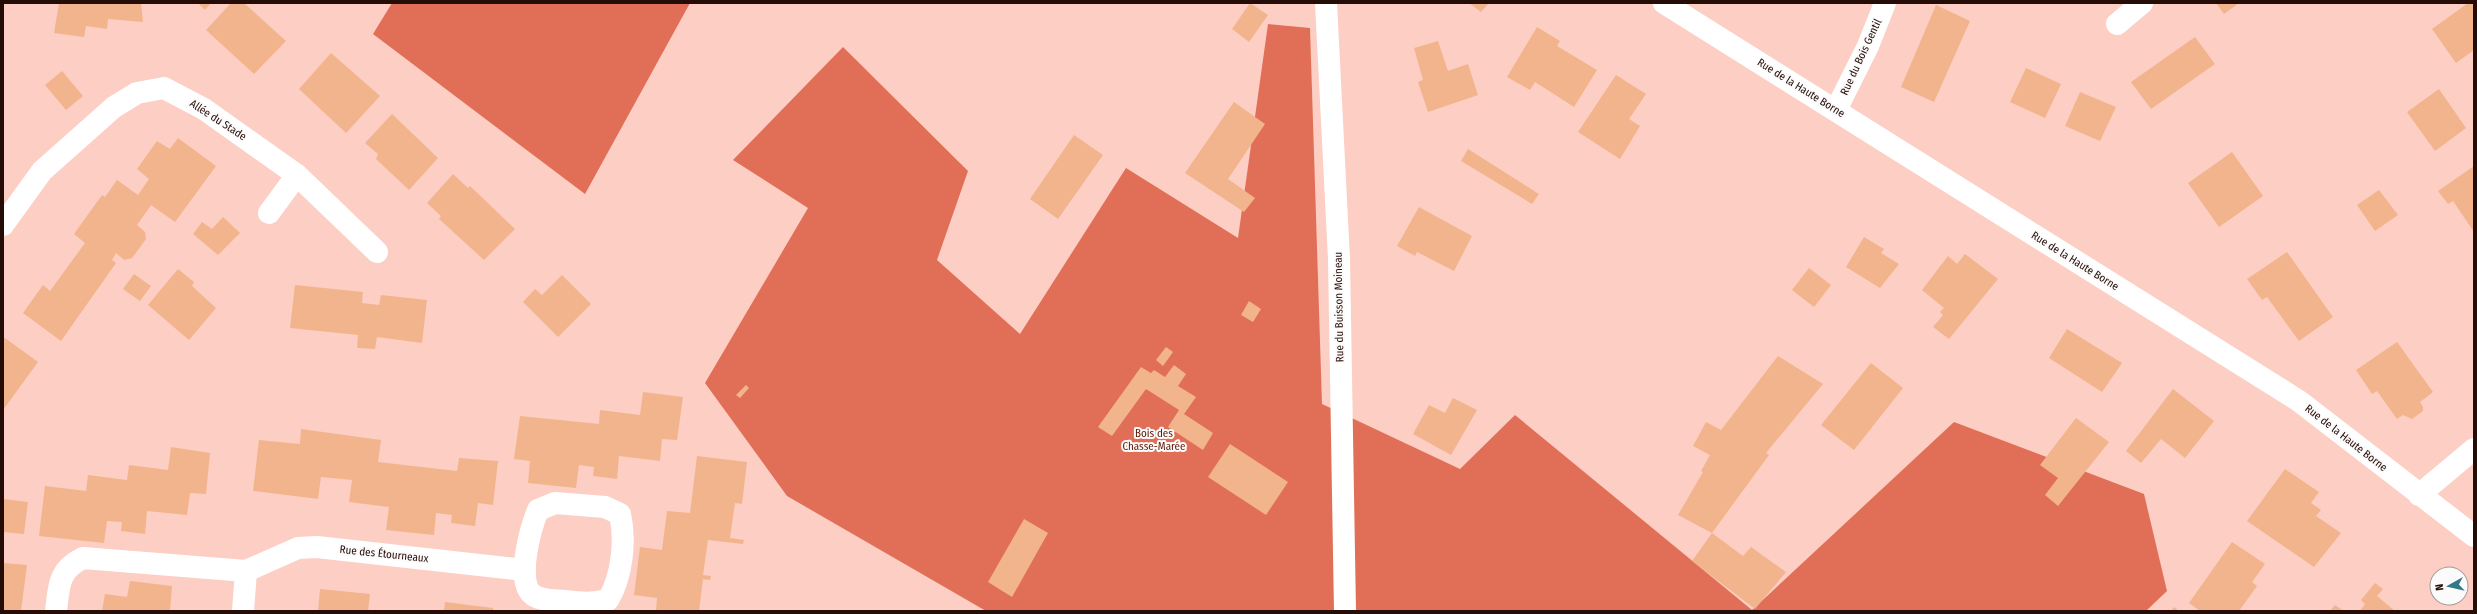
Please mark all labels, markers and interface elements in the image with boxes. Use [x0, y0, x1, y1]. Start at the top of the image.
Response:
street label: Rue du Bois Gentil [1838, 17, 1884, 97]
street label: Rue de la Haute Borne [1755, 56, 1847, 120]
street label: Allée du Stade [187, 97, 249, 143]
street label: Rue de la Haute Borne [2029, 229, 2121, 293]
street label: Rue du Buisson Moineau [1332, 252, 1346, 362]
street label: Rue de la Haute Borne [2302, 402, 2390, 474]
park label: Bois des Chasse-Marée [1123, 427, 1185, 453]
street label: Rue des Étourneaux [339, 542, 429, 565]
north arrow [2429, 566, 2469, 606]
text: N [2433, 583, 2446, 591]

